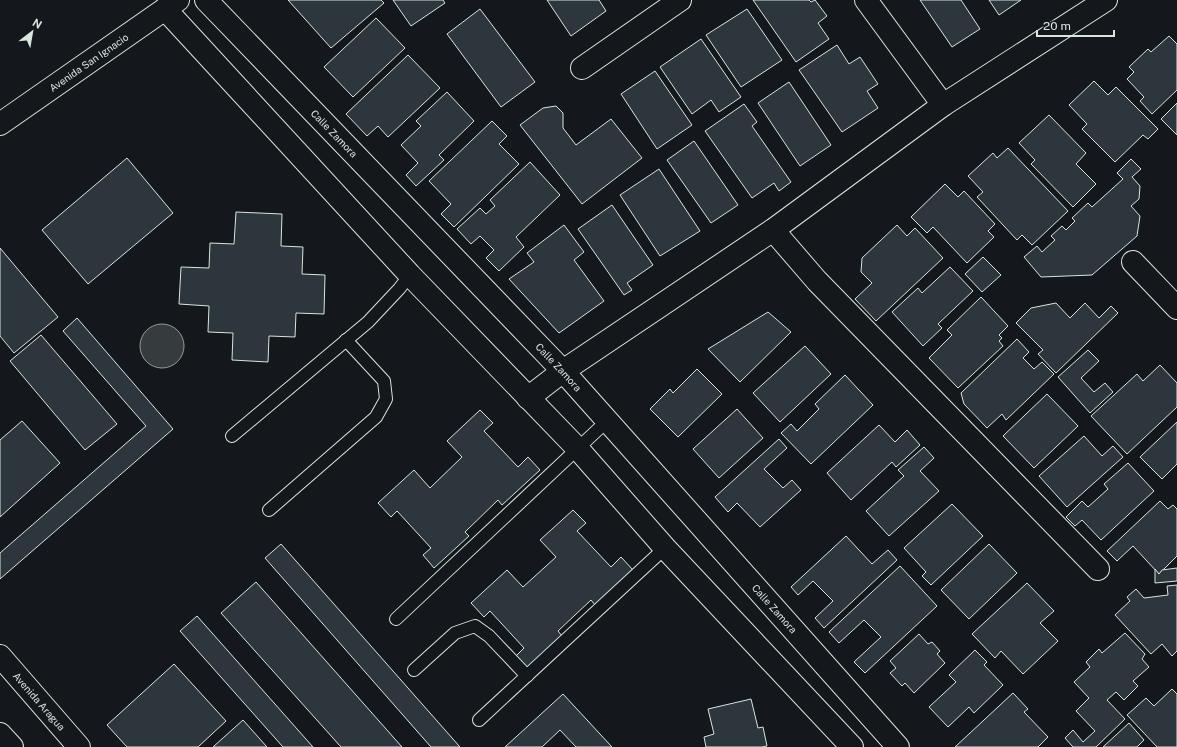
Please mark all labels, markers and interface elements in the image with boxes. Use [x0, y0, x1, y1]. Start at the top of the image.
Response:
north arrow [12, 12, 52, 52]
scale bar [1037, 12, 1114, 38]
text: N [30, 16, 44, 31]
text: 20 m [1043, 19, 1071, 33]
street label: Avenida San Ignacio [47, 30, 131, 94]
street label: Calle Zamora [309, 107, 360, 160]
street label: Calle Zamora [533, 340, 584, 394]
street label: Calle Zamora [750, 582, 800, 636]
street label: Avenida Aragua [11, 670, 68, 733]

